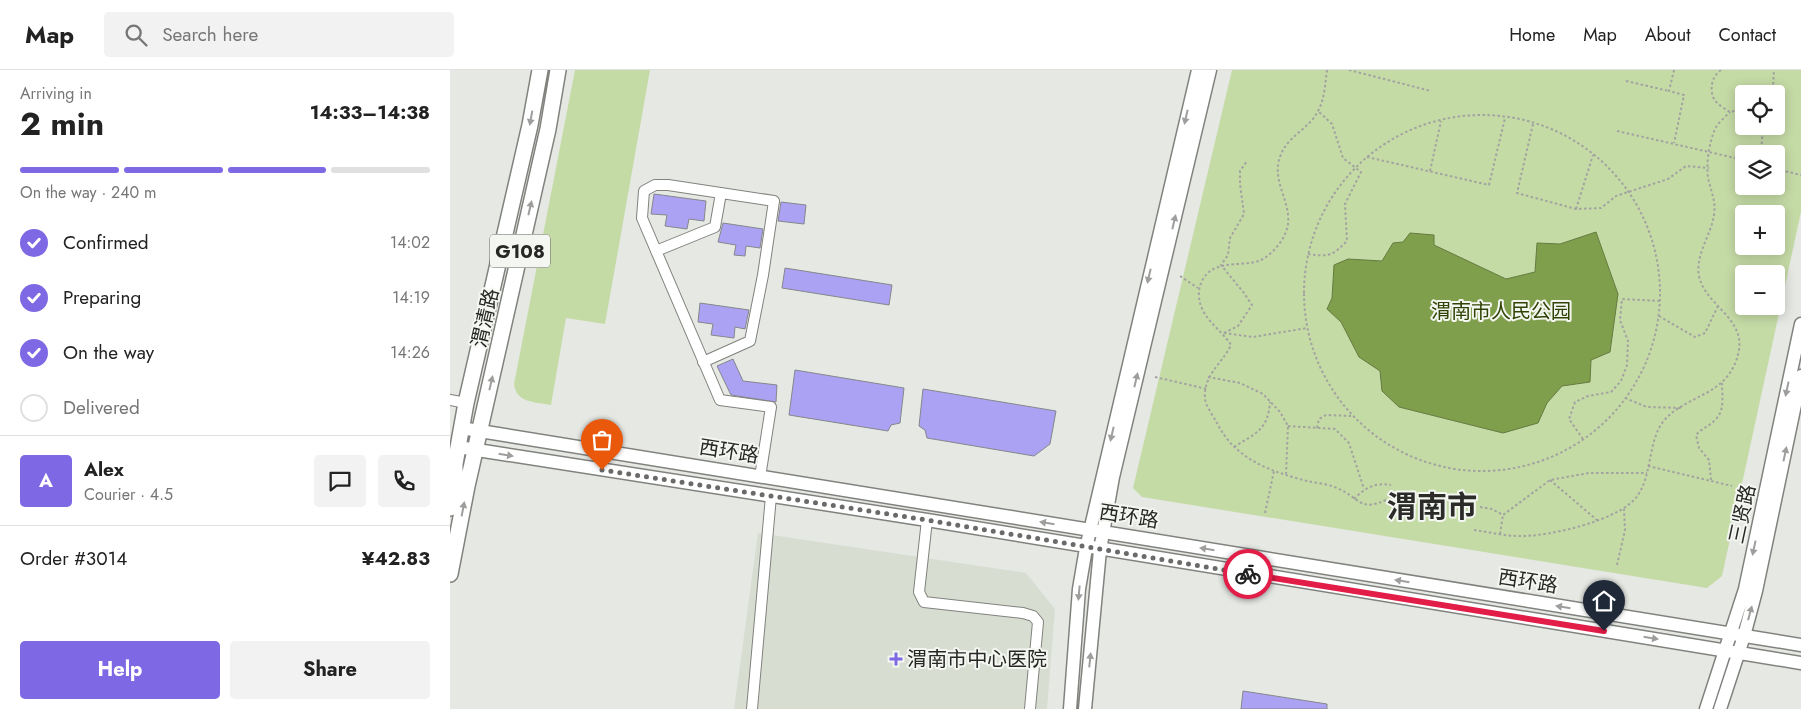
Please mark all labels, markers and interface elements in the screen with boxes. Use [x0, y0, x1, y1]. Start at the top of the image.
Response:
search box [104, 12, 454, 57]
text: Map [25, 17, 74, 52]
icon: search [122, 21, 150, 49]
text: Search here [162, 21, 258, 48]
text: Home [1509, 22, 1555, 48]
text: Map [1583, 22, 1617, 48]
text: About [1645, 22, 1690, 48]
text: Contact [1718, 22, 1776, 48]
text: Arriving in [20, 82, 92, 105]
map controls [1735, 85, 1785, 315]
button: locate [1735, 85, 1785, 135]
text: 14:33–14:38 [310, 99, 430, 126]
text: 2 min [20, 101, 104, 147]
one-way arrow [527, 110, 535, 126]
one-way arrow [1182, 110, 1190, 125]
button: layers [1735, 145, 1785, 195]
text: On the way · 240 m [20, 181, 156, 204]
one-way arrow [526, 200, 534, 215]
button: + [1735, 205, 1785, 255]
one-way arrow [1170, 214, 1178, 229]
icon: check [20, 229, 48, 257]
text: Confirmed [63, 229, 149, 256]
text: 14:02 [390, 231, 430, 254]
road number: G108 [490, 235, 550, 268]
button: − [1735, 265, 1785, 315]
one-way arrow [1145, 268, 1153, 283]
icon: check [20, 284, 48, 312]
text: Preparing [63, 284, 141, 311]
text: 14:19 [392, 286, 430, 309]
street label: 渭清路 [465, 286, 506, 351]
park label: 渭南市人民公园 [1431, 297, 1571, 326]
icon: check [20, 339, 48, 367]
text: On the way [63, 339, 154, 366]
text: 14:26 [390, 341, 430, 364]
one-way arrow [1132, 372, 1140, 387]
one-way arrow [487, 375, 495, 391]
one-way arrow [1783, 381, 1791, 397]
text: Delivered [63, 394, 140, 421]
pin [581, 419, 623, 470]
icon: bag [588, 426, 616, 454]
one-way arrow [1108, 426, 1116, 441]
street label: 西环路 [697, 432, 761, 471]
one-way arrow [1781, 446, 1789, 461]
one-way arrow [498, 452, 514, 460]
button: chat [314, 455, 366, 507]
button: phone [378, 455, 430, 507]
text: Alex [84, 456, 124, 483]
text: A [39, 467, 53, 494]
street label: 三贤路 [1722, 482, 1763, 546]
text: Courier · 4.5 [84, 483, 173, 506]
district label: 渭南市 [1387, 485, 1477, 528]
street label: 西环路 [1097, 497, 1161, 536]
one-way arrow [459, 500, 467, 516]
one-way arrow [1039, 519, 1055, 527]
one-way arrow [1750, 540, 1758, 555]
text: Order #3014 [20, 545, 127, 572]
text: ¥42.83 [362, 545, 430, 572]
one-way arrow [1199, 545, 1215, 553]
courier [1223, 549, 1273, 599]
icon: bike [1234, 560, 1262, 588]
street label: 西环路 [1496, 562, 1560, 601]
one-way arrow [1394, 576, 1410, 584]
pin [1583, 580, 1625, 631]
one-way arrow [1075, 585, 1083, 601]
icon: home [1590, 587, 1618, 615]
one-way arrow [1554, 602, 1570, 610]
one-way arrow [1747, 605, 1755, 620]
one-way arrow [1644, 635, 1660, 643]
button: Help [20, 641, 220, 699]
button: Share [230, 641, 430, 699]
place label: 渭南市中心医院 [907, 645, 1047, 674]
marker: 渭南市中心医院 [889, 652, 903, 666]
one-way arrow [1086, 652, 1094, 668]

